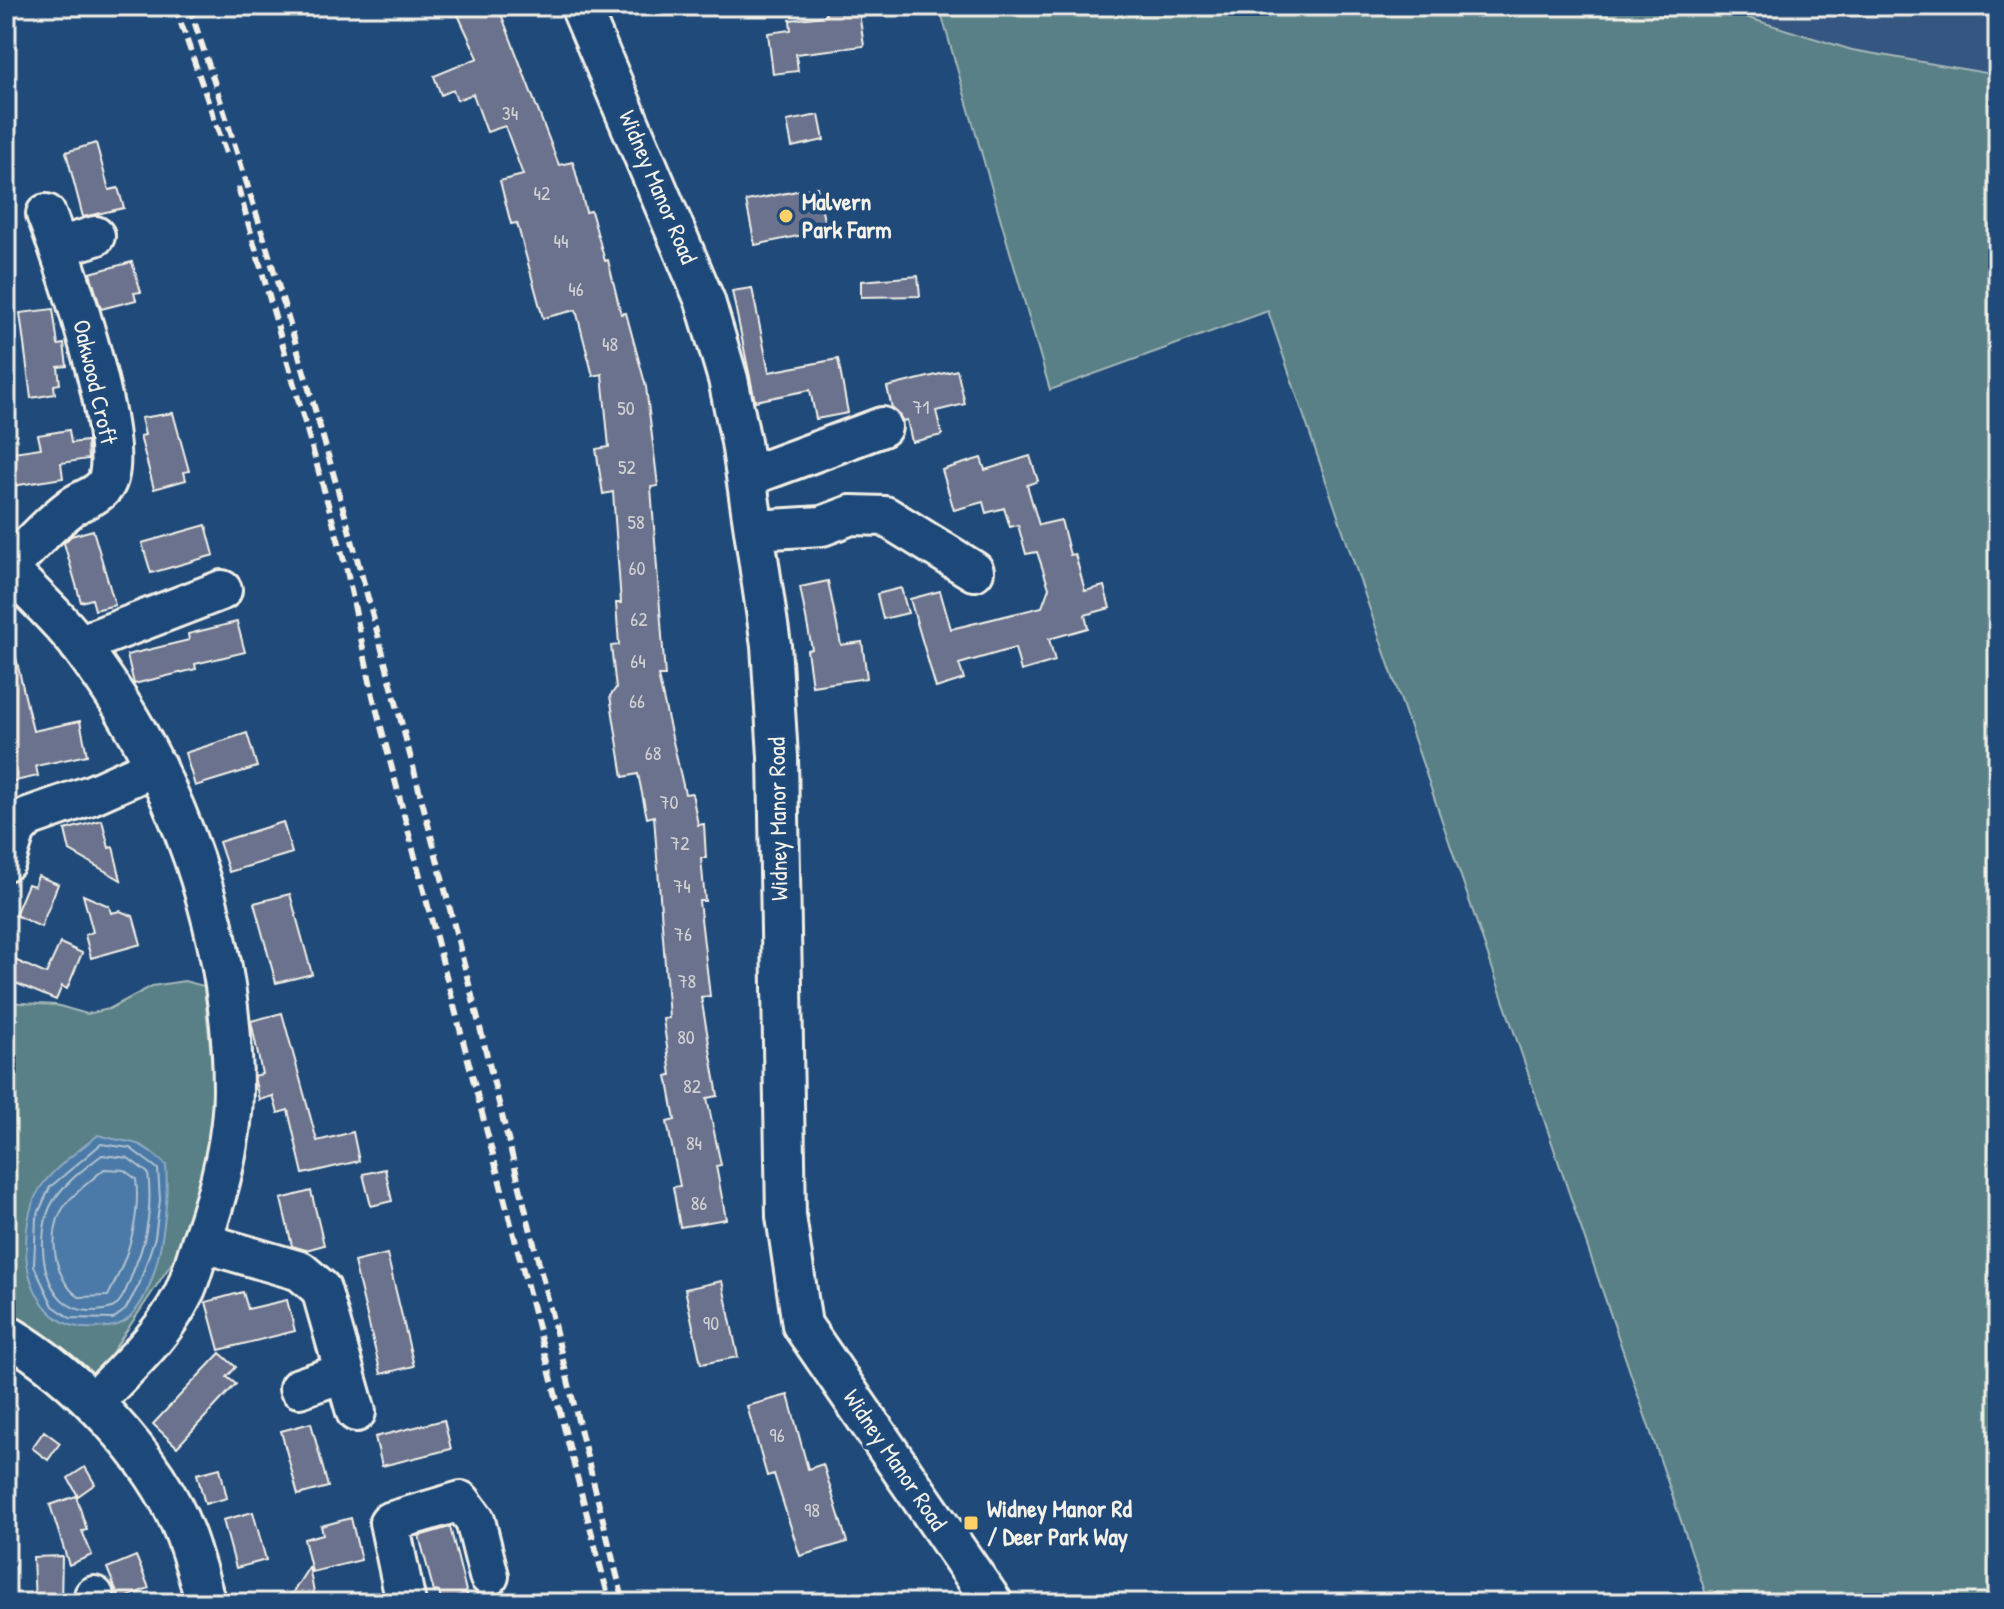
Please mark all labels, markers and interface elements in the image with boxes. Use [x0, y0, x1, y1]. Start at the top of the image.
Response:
house number: 34 [502, 99, 518, 126]
street label: Widney Manor Road [612, 105, 706, 268]
house number: 42 [534, 179, 551, 206]
place label: Malvern Park Farm [802, 185, 892, 245]
marker: Malvern Park Farm [777, 207, 795, 225]
house number: 44 [554, 227, 569, 254]
house number: 46 [568, 275, 584, 302]
street label: Oakwood Croft [66, 316, 126, 448]
house number: 48 [602, 330, 618, 357]
house number: 71 [912, 393, 930, 420]
house number: 50 [617, 394, 635, 421]
house number: 52 [618, 453, 637, 480]
house number: 58 [627, 508, 645, 535]
house number: 60 [629, 554, 646, 581]
house number: 62 [630, 605, 648, 632]
house number: 64 [630, 647, 646, 674]
house number: 66 [629, 687, 645, 714]
street label: Widney Manor Road [760, 737, 794, 901]
house number: 68 [645, 739, 661, 766]
house number: 70 [660, 788, 678, 815]
house number: 72 [670, 829, 690, 856]
house number: 74 [673, 872, 691, 899]
house number: 76 [674, 920, 692, 947]
house number: 78 [678, 967, 696, 994]
house number: 80 [677, 1023, 695, 1050]
house number: 82 [683, 1072, 702, 1099]
house number: 84 [686, 1129, 702, 1156]
house number: 86 [691, 1189, 707, 1216]
house number: 90 [703, 1309, 719, 1336]
street label: Widney Manor Road [837, 1383, 955, 1536]
house number: 96 [769, 1421, 785, 1448]
place label: Widney Manor Rd / Deer Park Way [987, 1492, 1132, 1553]
house number: 98 [804, 1496, 820, 1523]
marker: Widney Manor Rd / Deer Park Way [962, 1514, 980, 1532]

